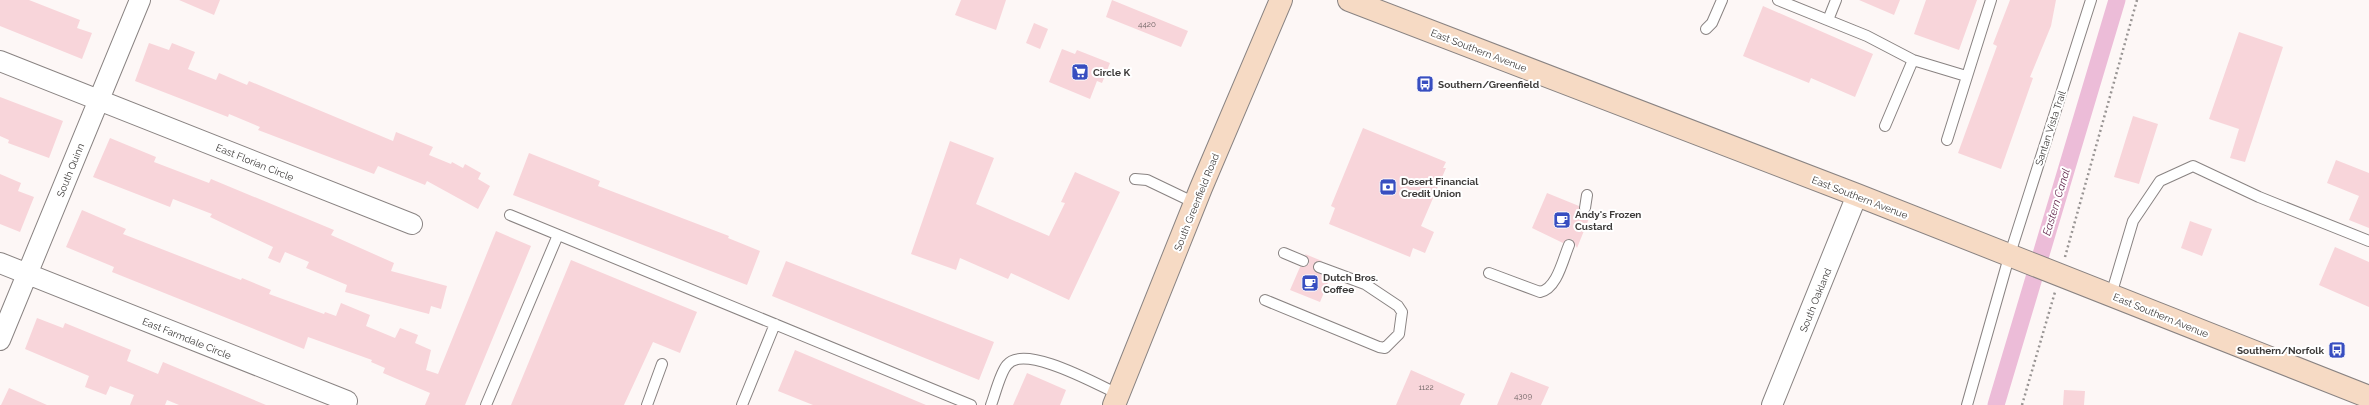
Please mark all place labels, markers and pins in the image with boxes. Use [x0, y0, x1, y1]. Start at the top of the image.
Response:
supermarket icon: Circle K [1070, 62, 1090, 82]
place label: Circle K [1093, 67, 1130, 78]
bus stop icon: Southern/Greenfield [1415, 74, 1435, 94]
place label: Southern/Greenfield [1438, 79, 1540, 90]
place label: Desert Financial Credit Union [1401, 176, 1479, 199]
bank icon: Desert Financial Credit Union [1378, 177, 1398, 197]
place label: Andy's Frozen Custard [1575, 209, 1641, 232]
cafe icon: Andy's Frozen Custard [1552, 210, 1572, 230]
place label: Dutch Bros. Coffee [1323, 272, 1378, 295]
cafe icon: Dutch Bros. Coffee [1300, 273, 1320, 293]
bus stop icon: Southern/Norfolk [2327, 340, 2347, 360]
place label: Southern/Norfolk [2237, 345, 2324, 356]

